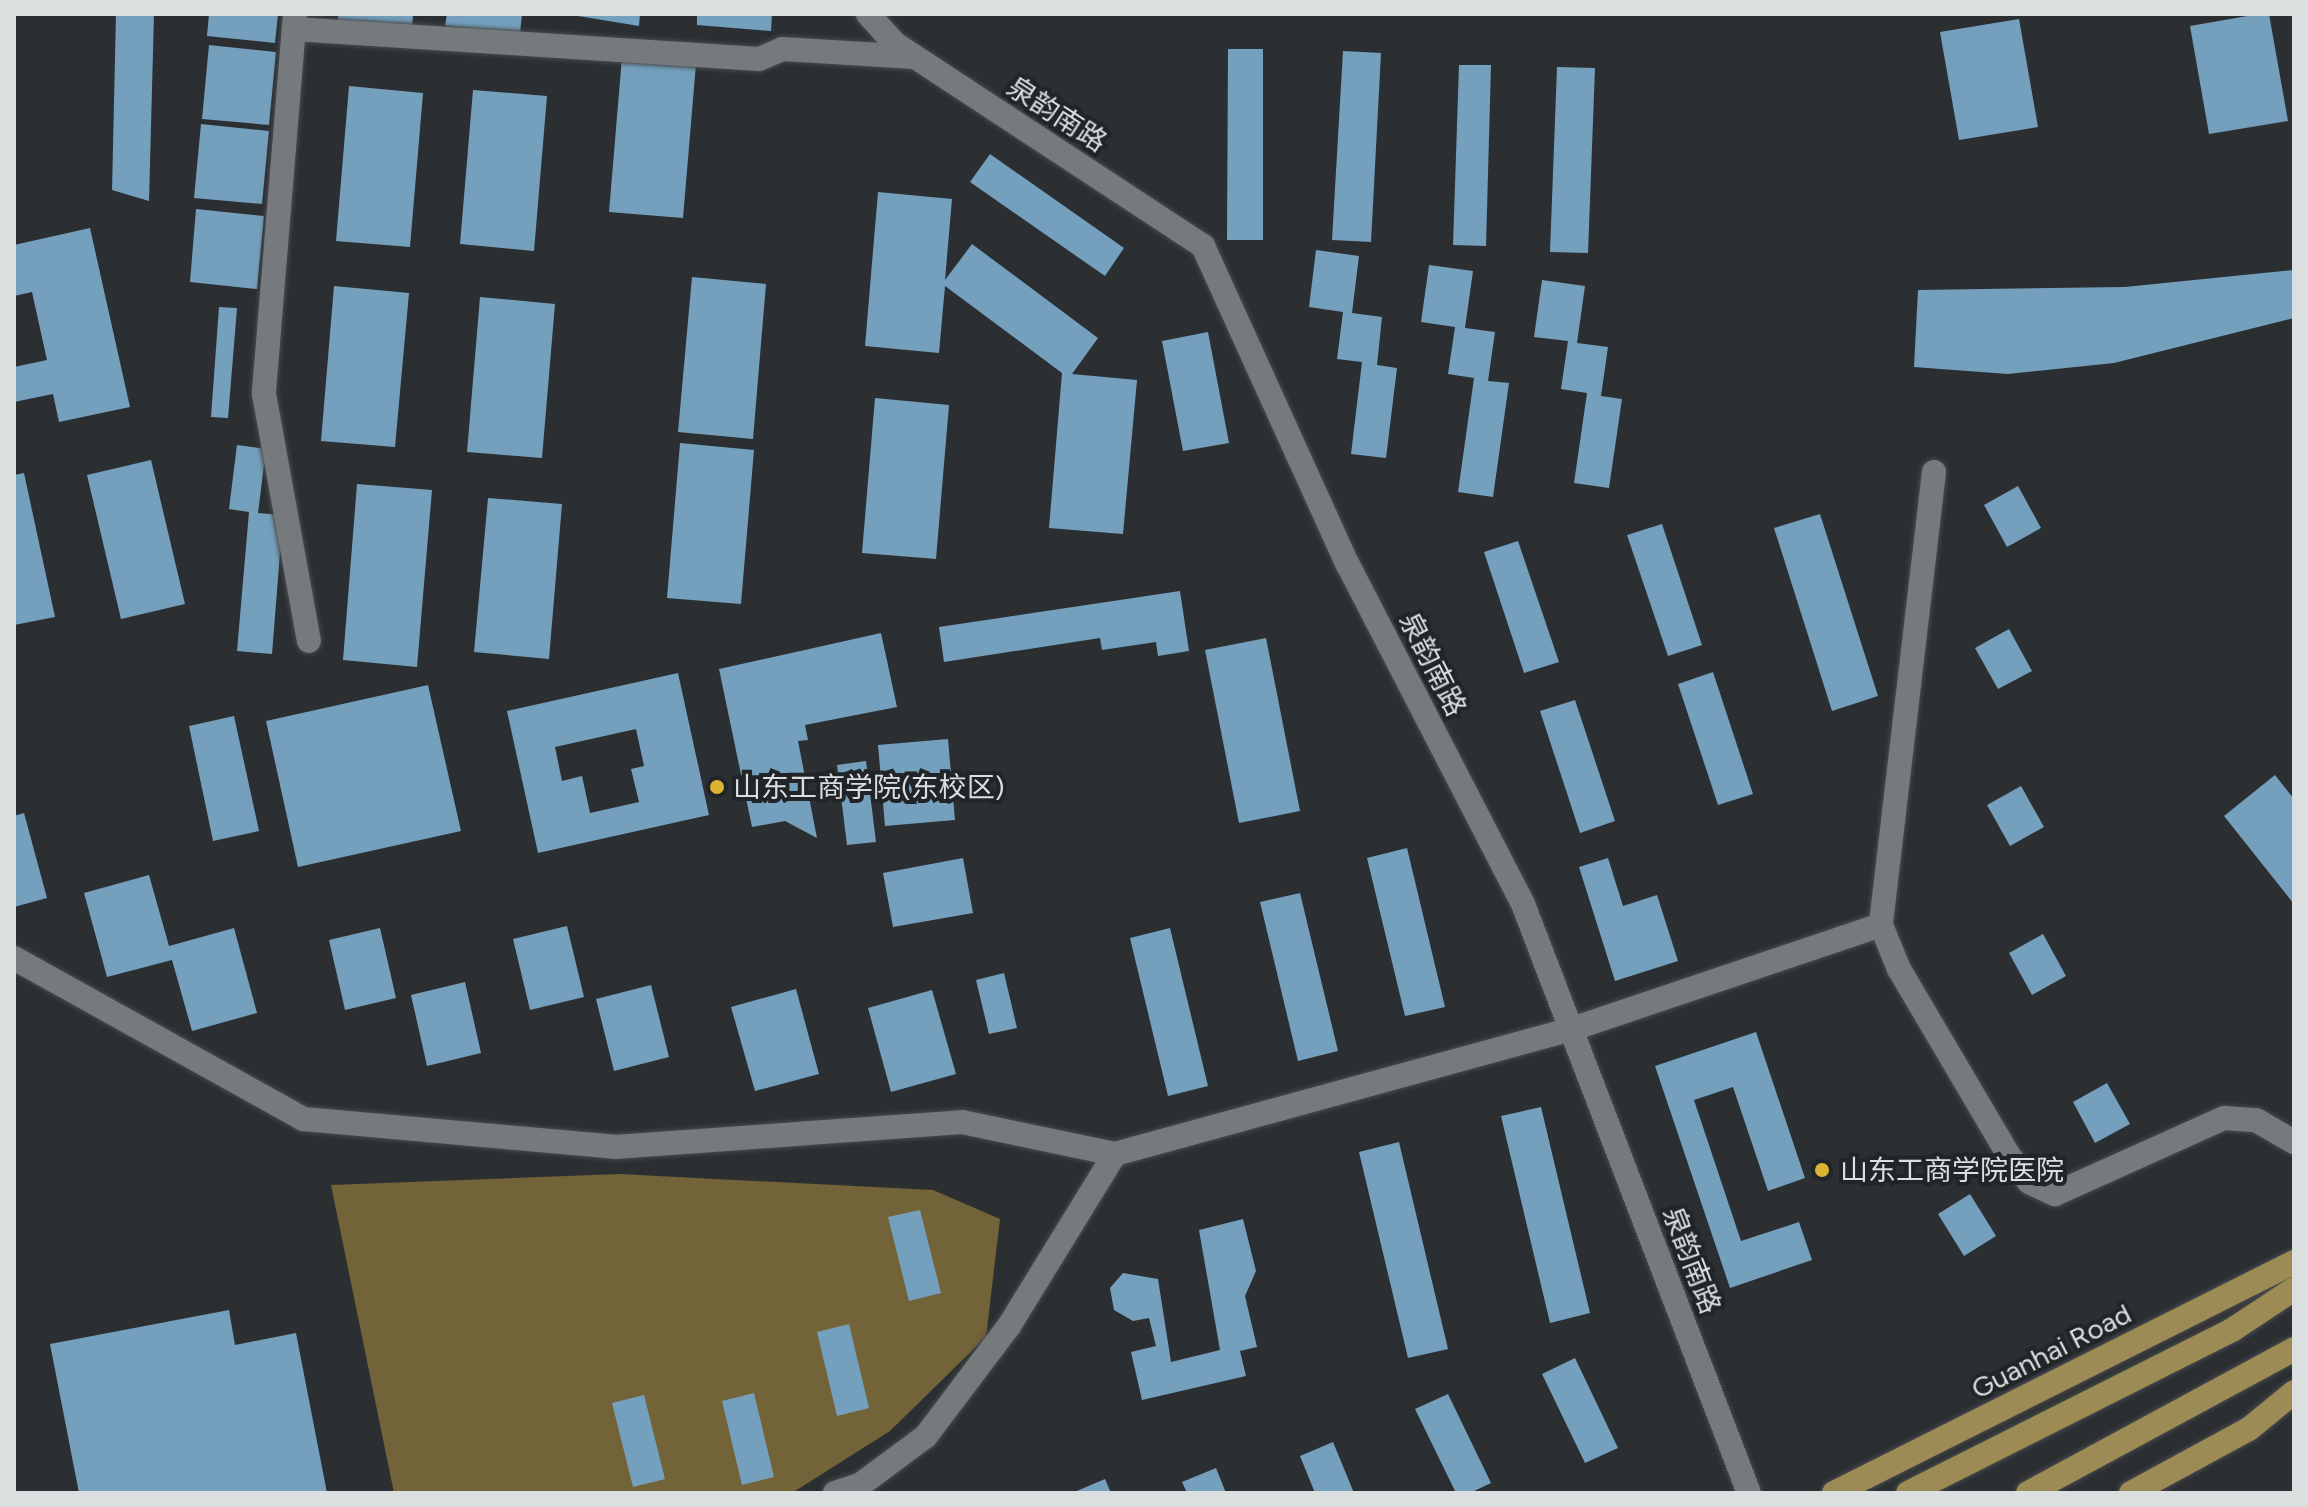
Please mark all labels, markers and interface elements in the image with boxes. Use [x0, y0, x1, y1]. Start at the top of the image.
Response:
street label: 泉韵南路 [1001, 69, 1113, 159]
street label: 泉韵南路 [1393, 606, 1473, 722]
place label: 山东工商学院(东校区) [733, 770, 1005, 804]
marker: 山东工商学院(东校区) [708, 778, 726, 796]
place label: 山东工商学院医院 [1840, 1153, 2064, 1187]
marker: 山东工商学院医院 [1811, 1159, 1833, 1181]
street label: 泉韵南路 [1656, 1202, 1728, 1318]
street label: Guanhai Road [1966, 1296, 2136, 1406]

